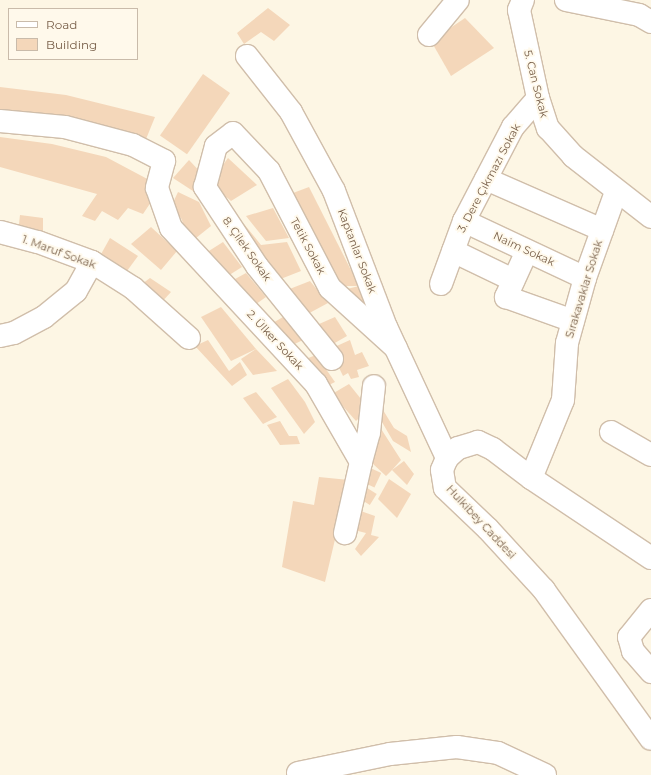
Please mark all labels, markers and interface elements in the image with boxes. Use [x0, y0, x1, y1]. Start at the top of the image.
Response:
legend [8, 8, 138, 60]
text: Road [46, 17, 77, 32]
text: Building [46, 37, 97, 52]
street label: 5. Can Sokak [521, 49, 551, 119]
street label: 3. Dere Çıkmazı Sokak [455, 121, 523, 235]
street label: Kaptanlar Sokak [335, 207, 379, 295]
street label: 8. Çilek Sokak [220, 214, 274, 284]
street label: Tetik Sokak [288, 215, 328, 277]
street label: Naim Sokak [491, 229, 557, 269]
street label: 1. Maruf Sokak [20, 232, 98, 272]
street label: Sırakavaklar Sokak [563, 238, 605, 340]
street label: 2. Ülker Sokak [244, 307, 306, 373]
street label: Hulkibey Caddesi [444, 482, 518, 562]

